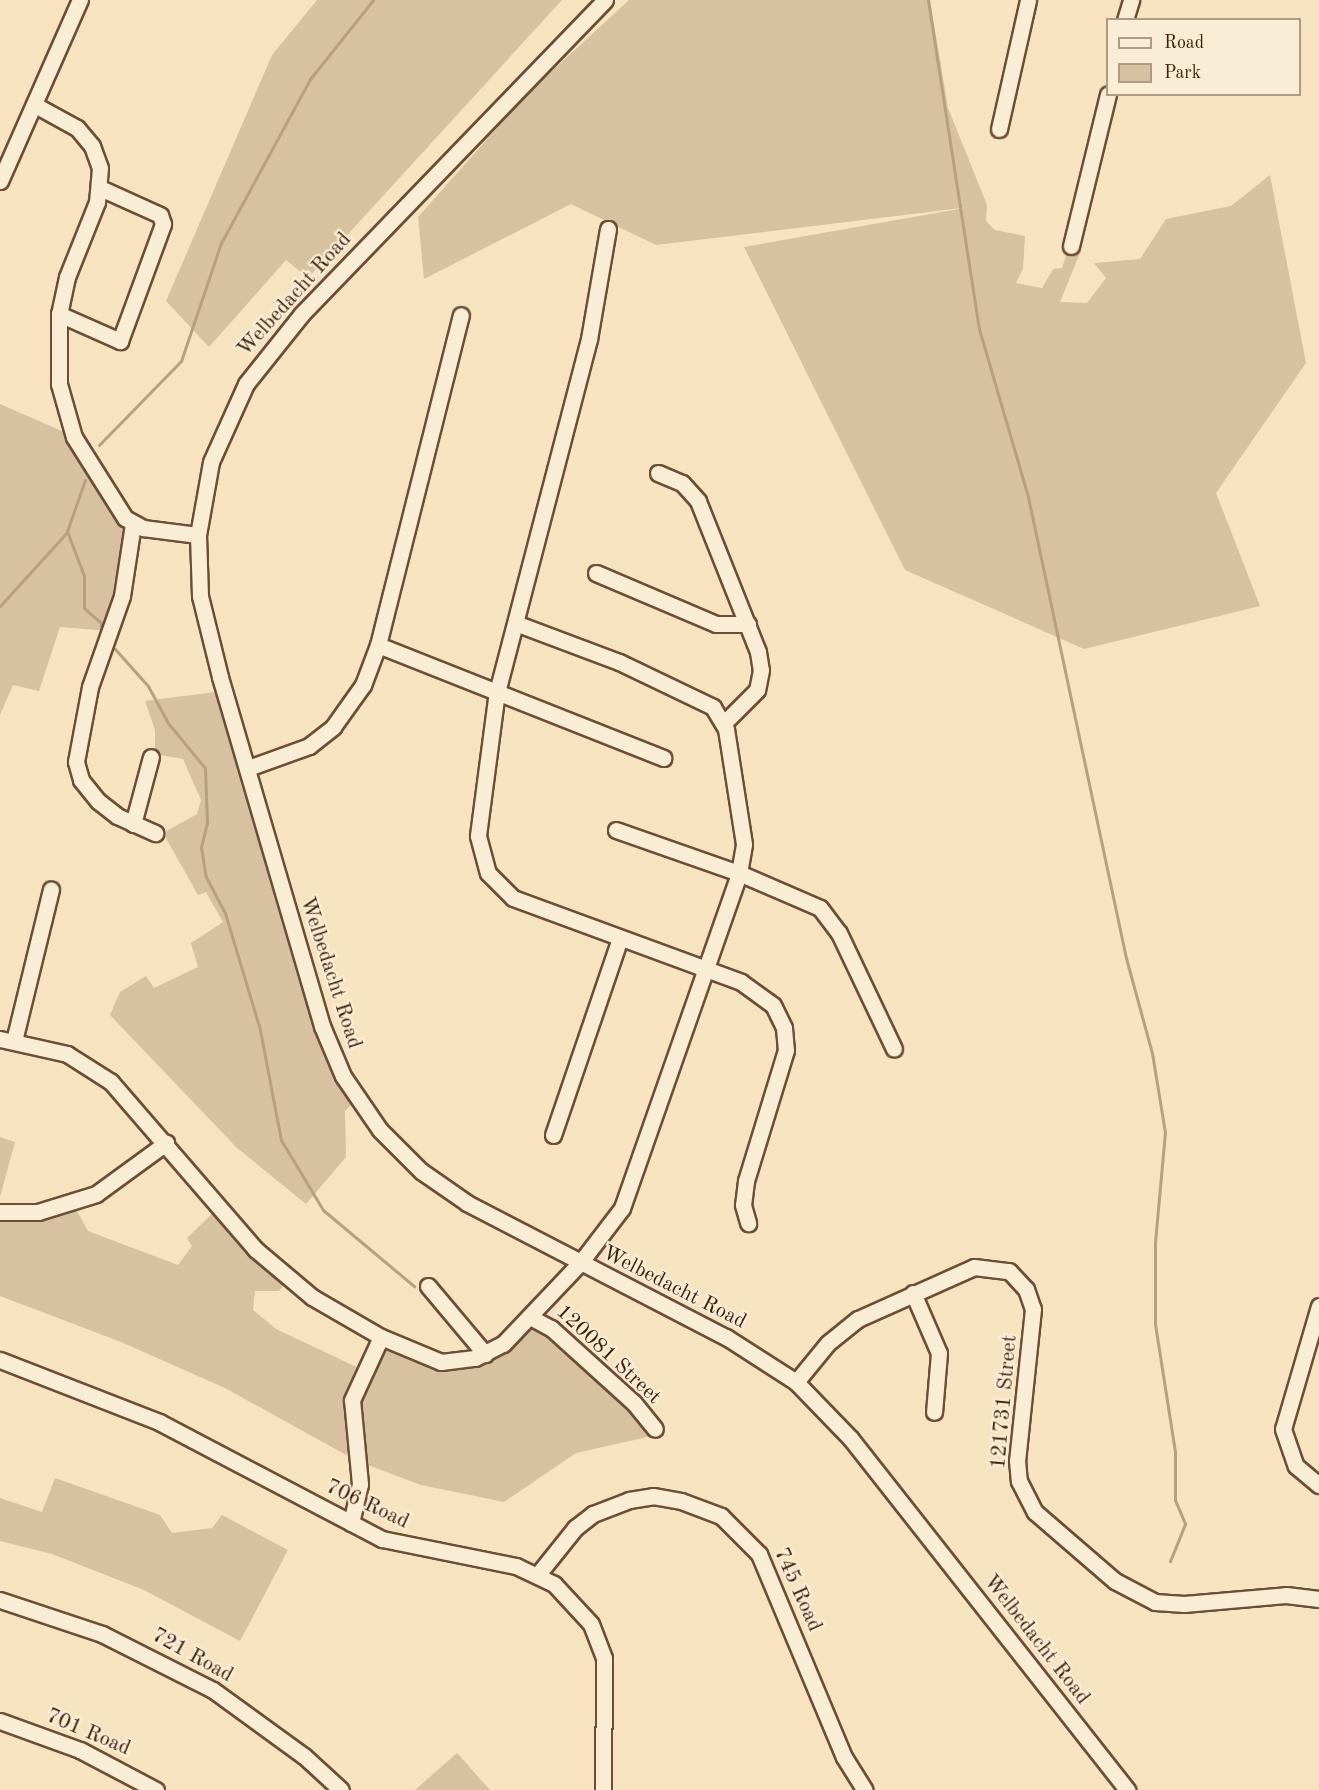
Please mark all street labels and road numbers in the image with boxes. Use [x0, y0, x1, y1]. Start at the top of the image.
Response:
street label: Welbedacht Road [233, 228, 357, 362]
street label: Welbedacht Road [294, 894, 366, 1052]
street label: Welbedacht Road [598, 1241, 750, 1335]
street label: 120081 Street [550, 1300, 666, 1410]
street label: 121731 Street [987, 1334, 1023, 1470]
street label: 706 Road [321, 1475, 413, 1535]
street label: 745 Road [767, 1544, 827, 1636]
street label: Welbedacht Road [977, 1570, 1095, 1710]
street label: 721 Road [147, 1623, 237, 1689]
street label: 701 Road [42, 1704, 134, 1762]

